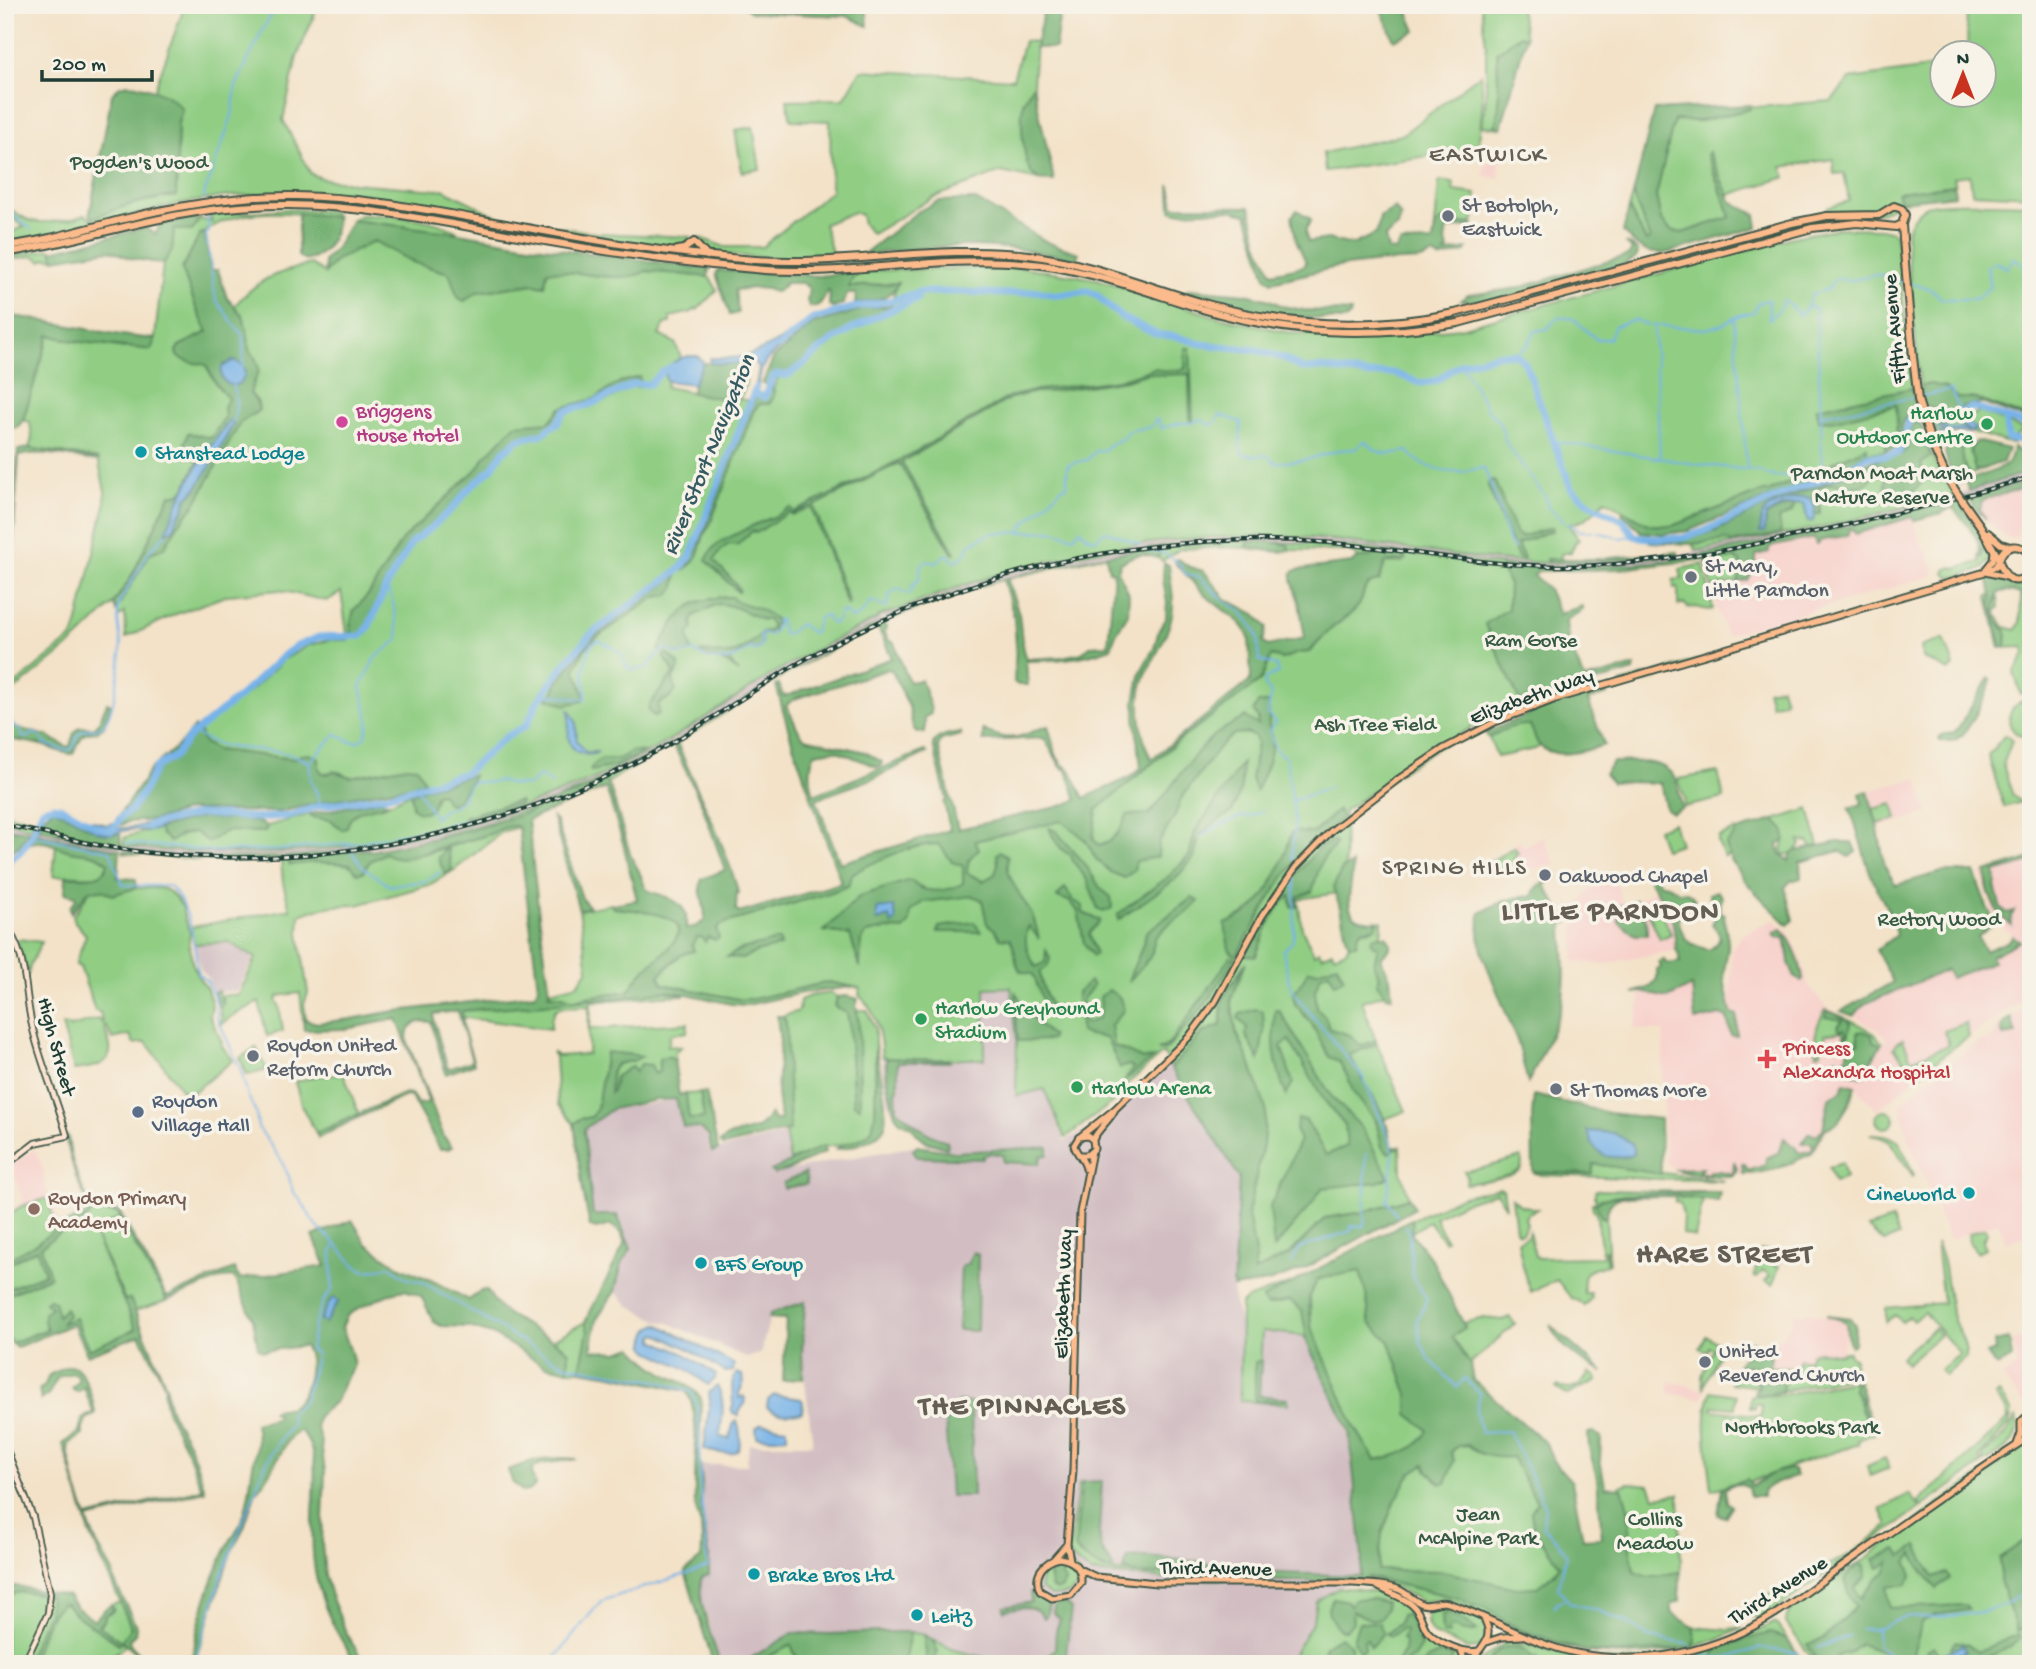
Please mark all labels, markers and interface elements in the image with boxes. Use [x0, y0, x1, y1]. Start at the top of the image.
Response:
scale bar [42, 38, 152, 82]
north arrow [1927, 38, 1997, 108]
text: N [1957, 49, 1969, 72]
text: 200 m [52, 54, 106, 79]
district label: EASTWICK [1429, 142, 1548, 171]
park label: Pogden's Wood [69, 152, 209, 177]
place label: St Botolph, Eastwick [1462, 195, 1559, 244]
marker: St Botolph, Eastwick [1440, 208, 1456, 224]
street label: Fifth Avenue [1879, 272, 1914, 385]
water label: River Stort Navigation [658, 350, 763, 559]
place label: Briggens House Hotel [355, 401, 459, 450]
place label: Harlow Outdoor Centre [1836, 403, 1974, 452]
marker: Briggens House Hotel [334, 414, 350, 430]
marker: Harlow Outdoor Centre [1979, 416, 1995, 432]
place label: Stanstead Lodge [155, 443, 306, 468]
marker: Stanstead Lodge [133, 444, 149, 460]
park label: Parndon Moat Marsh Nature Reserve [1790, 463, 1973, 512]
place label: St Mary, Little Parndon [1705, 556, 1829, 605]
marker: St Mary, Little Parndon [1683, 569, 1699, 585]
park label: Ram Gorse [1485, 630, 1579, 655]
street label: Elizabeth Way [1467, 664, 1597, 732]
park label: Ash Tree Field [1314, 714, 1437, 739]
district label: SPRING HILLS [1382, 856, 1528, 883]
place label: Oakwood Chapel [1559, 866, 1708, 891]
marker: Oakwood Chapel [1537, 867, 1553, 883]
district label: LITTLE PARNDON [1501, 897, 1721, 930]
park label: Rectory Wood [1877, 909, 2002, 934]
street label: High Street [30, 995, 80, 1101]
place label: Harlow Greyhound Stadium [935, 998, 1101, 1047]
marker: Harlow Greyhound Stadium [913, 1011, 929, 1027]
place label: Roydon United Reform Church [267, 1035, 397, 1084]
place label: Princess Alexandra Hospital [1782, 1038, 1950, 1087]
marker: Roydon United Reform Church [245, 1048, 261, 1064]
marker: Princess Alexandra Hospital [1757, 1049, 1777, 1069]
place label: Harlow Arena [1091, 1078, 1212, 1103]
marker: Harlow Arena [1069, 1079, 1085, 1095]
place label: St Thomas More [1570, 1080, 1708, 1105]
marker: St Thomas More [1548, 1081, 1564, 1097]
place label: Roydon Village Hall [151, 1091, 250, 1140]
marker: Roydon Village Hall [130, 1104, 146, 1120]
place label: Cineworld [1867, 1184, 1957, 1209]
marker: Cineworld [1961, 1185, 1977, 1201]
place label: Roydon Primary Academy [48, 1188, 186, 1237]
marker: Roydon Primary Academy [26, 1201, 42, 1217]
street label: Elizabeth Way [1051, 1229, 1080, 1359]
district label: HARE STREET [1636, 1240, 1814, 1273]
place label: BFS Group [714, 1254, 804, 1279]
marker: BFS Group [693, 1255, 709, 1271]
place label: United Reverend Church [1719, 1341, 1865, 1390]
marker: United Reverend Church [1697, 1354, 1713, 1370]
district label: THE PINNACLES [917, 1392, 1127, 1425]
park label: Northbrooks Park [1725, 1417, 1882, 1442]
park label: Jean McAlpine Park [1418, 1504, 1540, 1553]
park label: Collins Meadow [1617, 1509, 1694, 1558]
street label: Third Avenue [1724, 1551, 1834, 1633]
street label: Third Avenue [1159, 1557, 1273, 1584]
place label: Brake Bros Ltd [767, 1565, 895, 1590]
marker: Brake Bros Ltd [746, 1566, 762, 1582]
place label: Leitz [931, 1606, 973, 1631]
marker: Leitz [909, 1607, 925, 1623]

